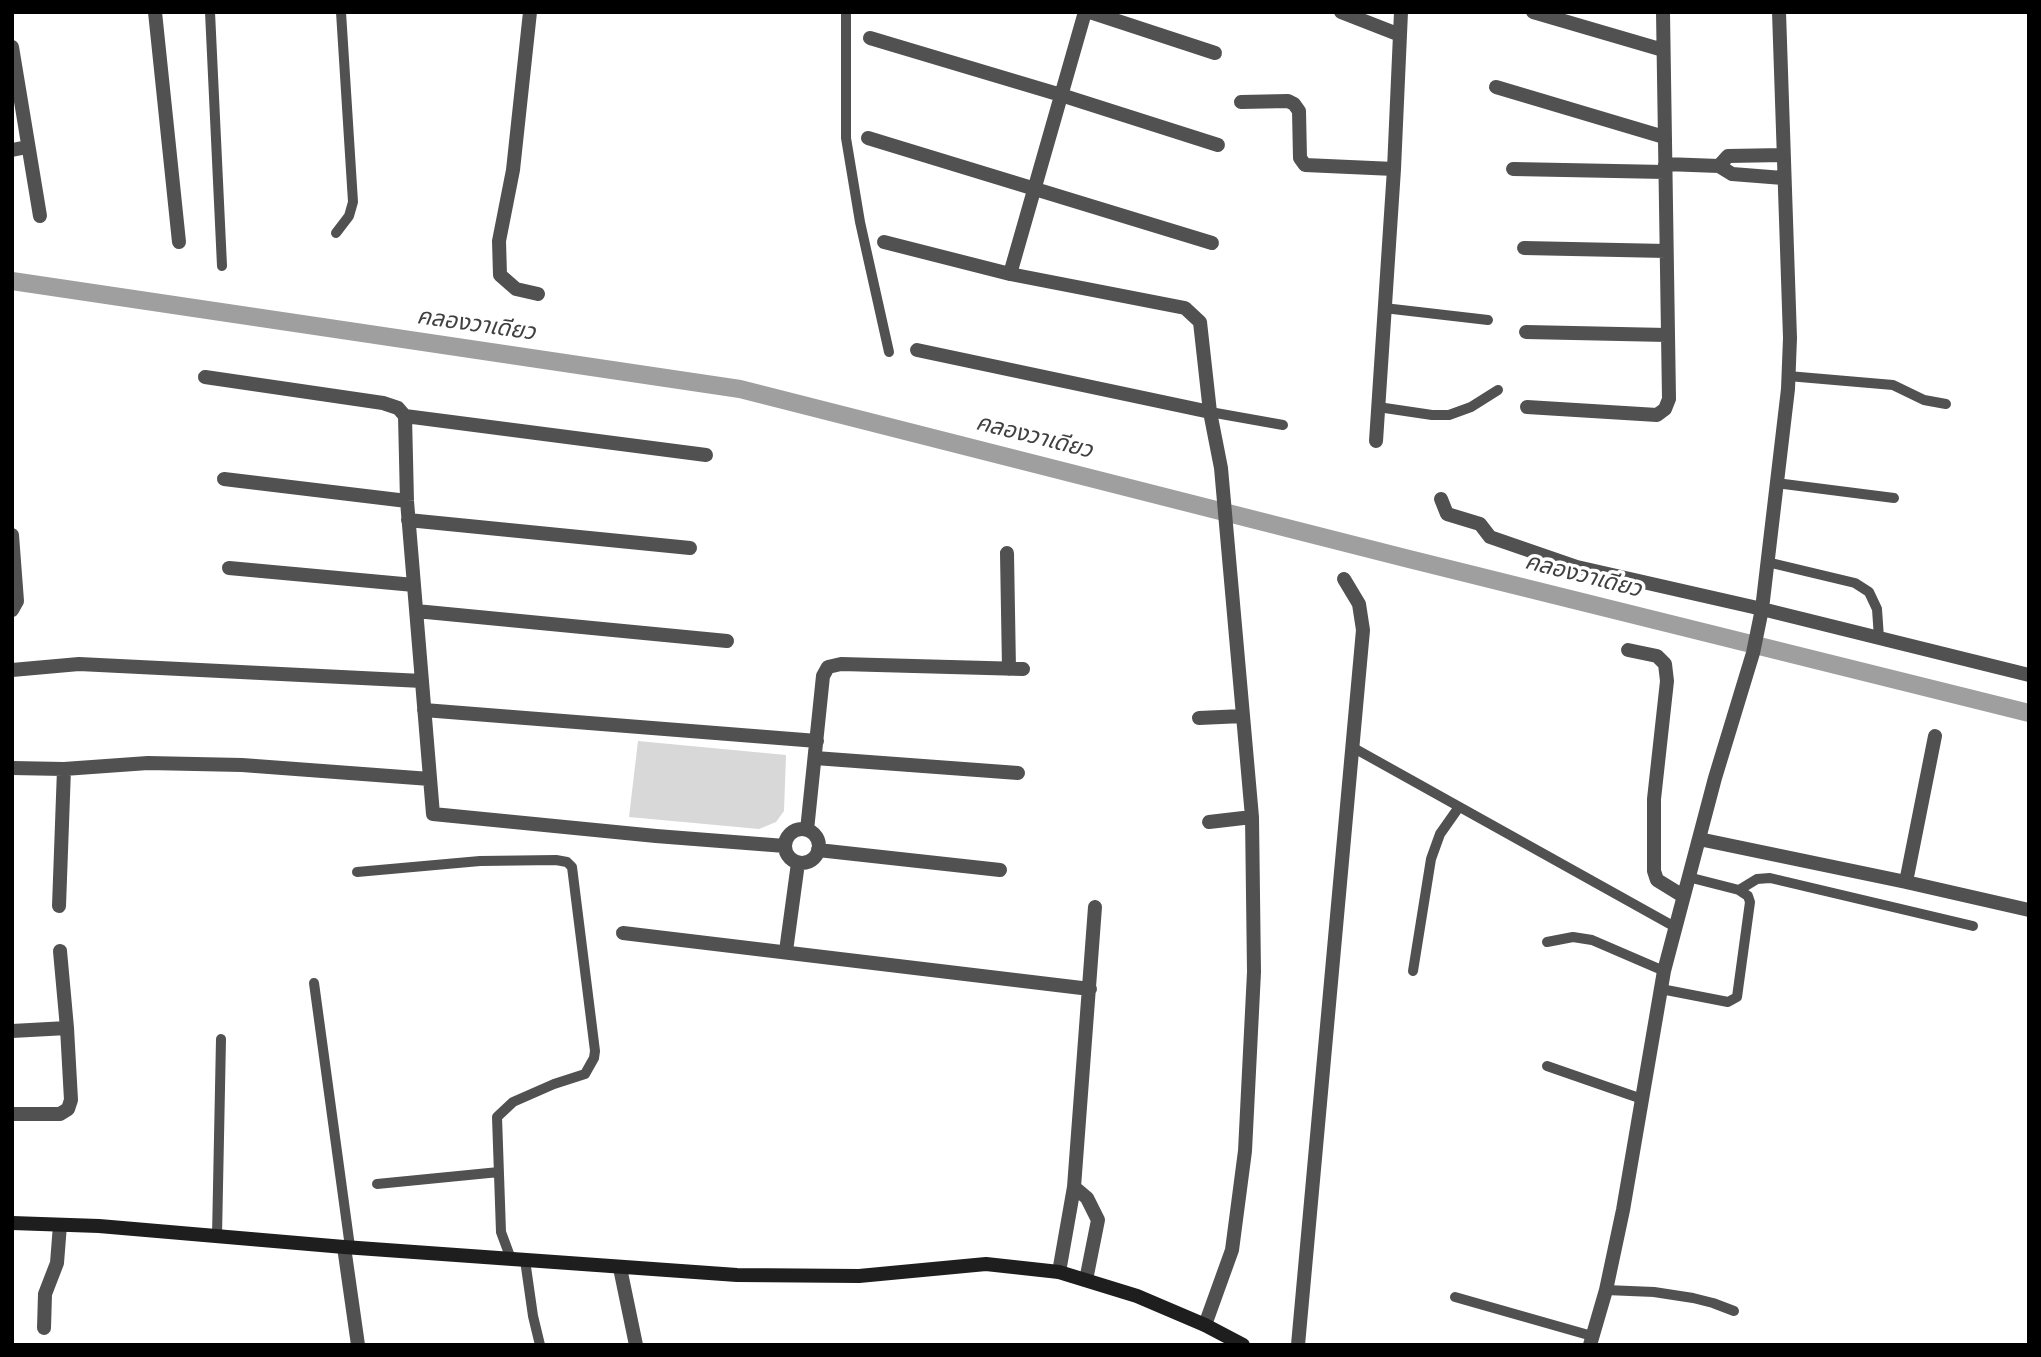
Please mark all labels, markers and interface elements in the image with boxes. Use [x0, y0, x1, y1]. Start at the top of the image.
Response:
water label: คลองวาเดียว [415, 303, 537, 347]
water label: คลองวาเดียว [973, 409, 1095, 465]
water label: คลองวาเดียว [1522, 548, 1644, 604]

